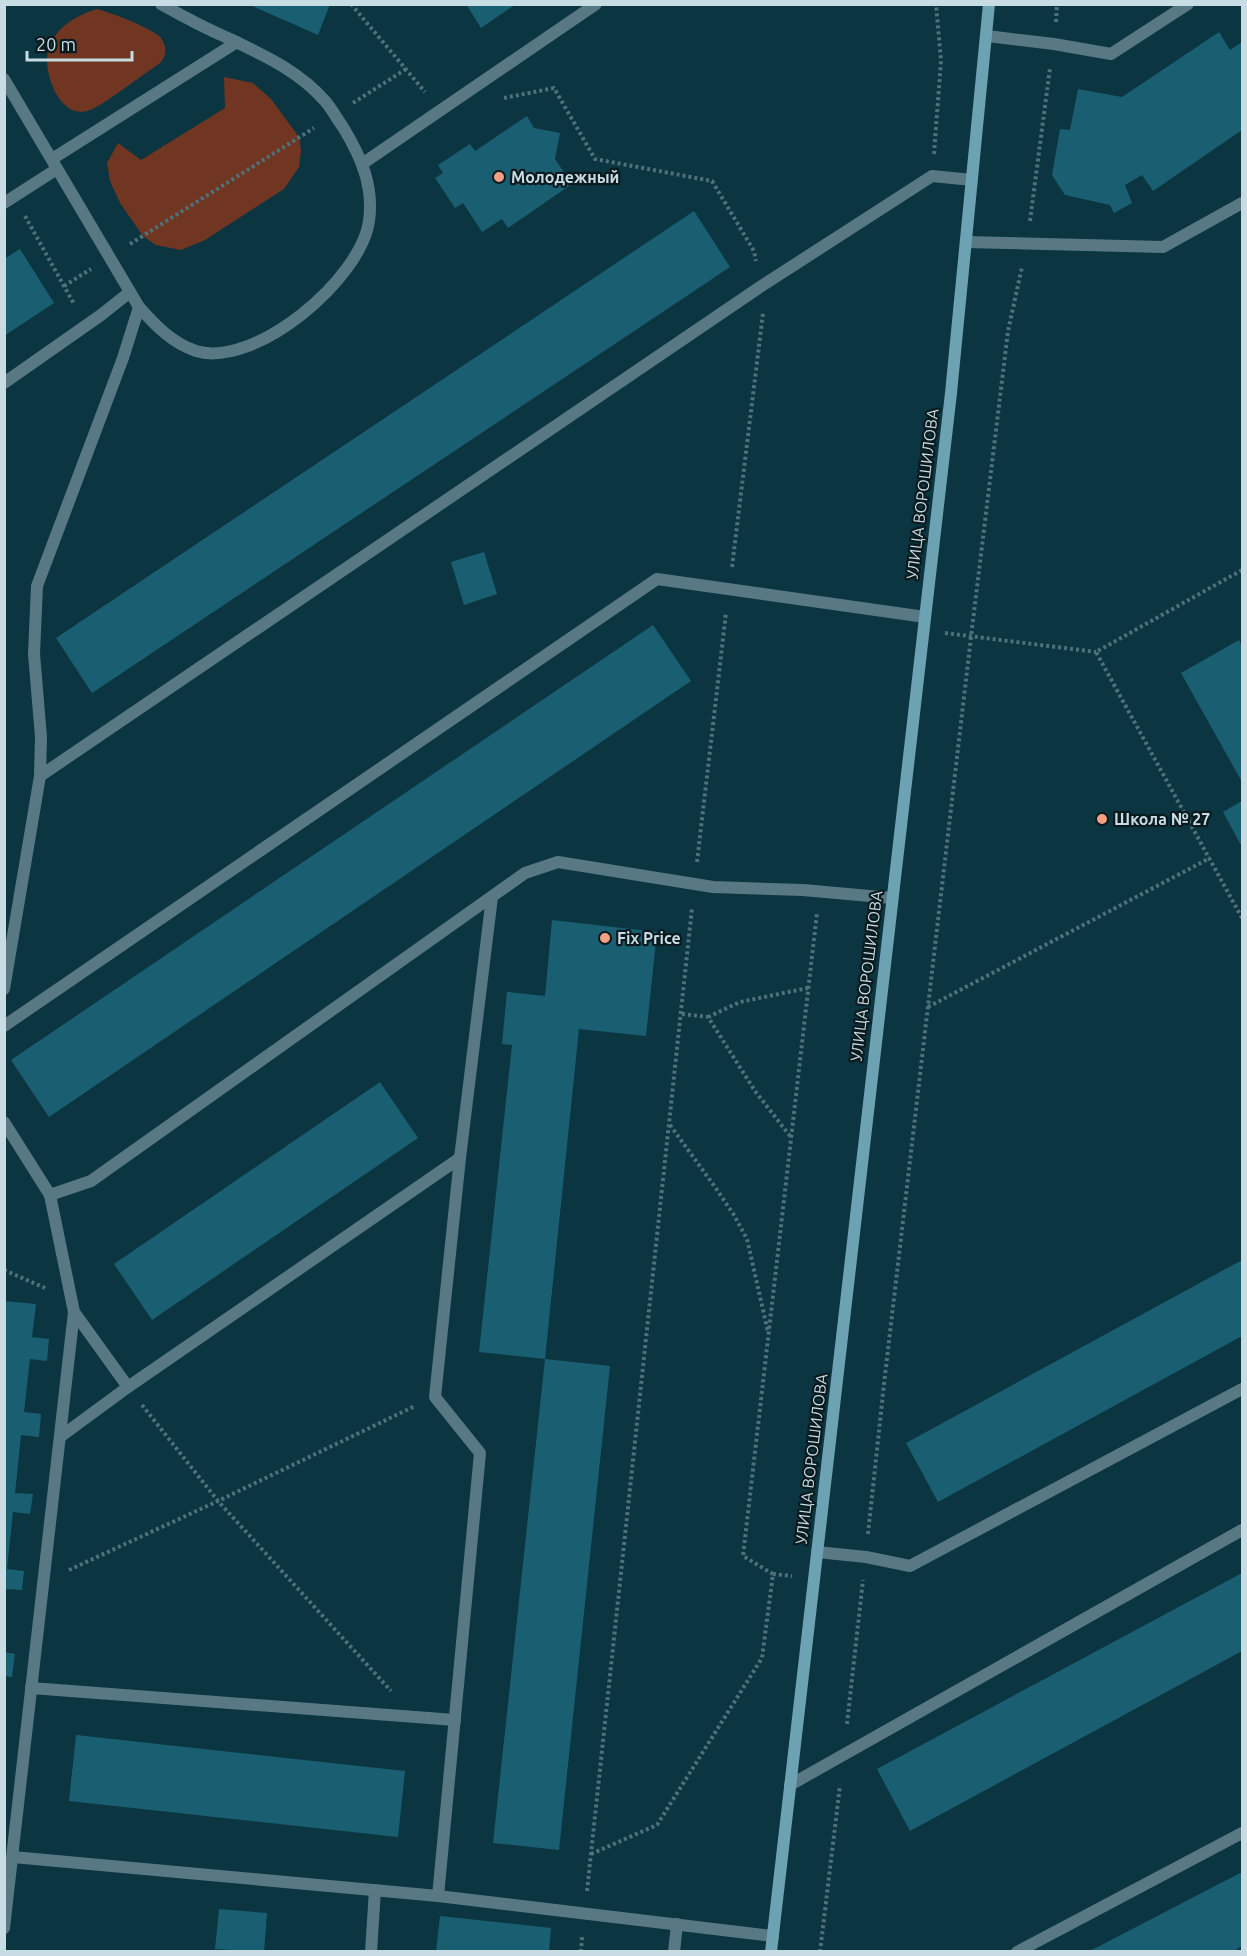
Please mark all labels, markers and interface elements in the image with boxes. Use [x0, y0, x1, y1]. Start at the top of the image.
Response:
scale bar [27, 24, 132, 62]
text: 20 m [36, 34, 76, 54]
place label: Молодежный [511, 168, 619, 186]
marker: Молодежный [492, 170, 506, 184]
street label: УЛИЦА ВОРОШИЛОВА [903, 407, 941, 580]
place label: Школа № 27 [1114, 810, 1210, 828]
marker: Школа № 27 [1095, 812, 1109, 826]
street label: УЛИЦА ВОРОШИЛОВА [847, 889, 885, 1062]
place label: Fix Price [617, 929, 681, 947]
marker: Fix Price [598, 931, 612, 945]
street label: УЛИЦА ВОРОШИЛОВА [792, 1372, 830, 1545]

